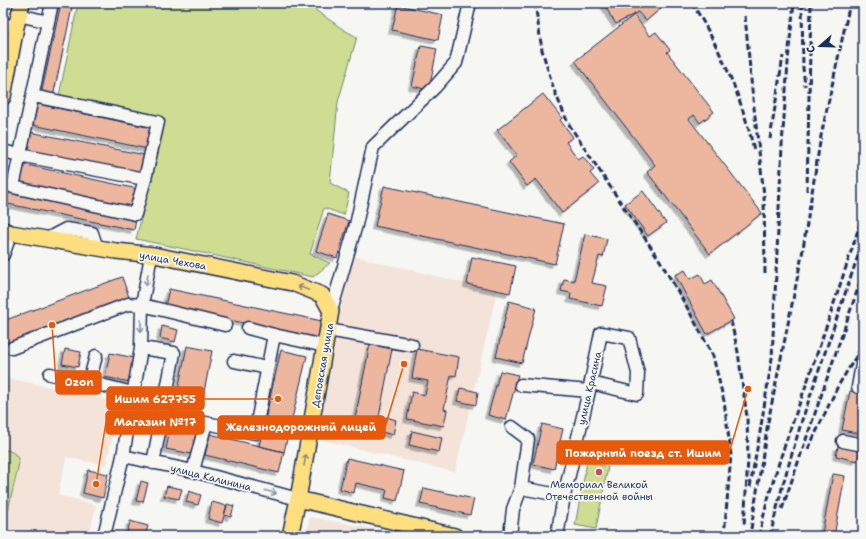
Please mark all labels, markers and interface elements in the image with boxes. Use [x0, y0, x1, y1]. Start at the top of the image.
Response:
north arrow [800, 26, 840, 66]
text: С [803, 43, 819, 55]
street label: улица Чехова [138, 248, 208, 273]
one-way arrow [142, 273, 150, 286]
one-way arrow [297, 283, 309, 291]
one-way arrow [137, 319, 145, 332]
street label: Деповская улица [309, 321, 336, 408]
street label: улица Красина [575, 349, 604, 426]
callout: Ozon [56, 371, 101, 394]
text: Ozon [65, 375, 94, 390]
callout: Ишим 627755 [107, 387, 204, 410]
text: Ишим 627755 [114, 392, 196, 407]
callout: Магазин №17 [106, 411, 204, 434]
text: Магазин №17 [114, 415, 196, 430]
callout: Железнодорожный лицей [218, 416, 385, 439]
text: Железнодорожный лицей [226, 420, 377, 435]
callout: Пожарный поезд ст. Ишим [557, 441, 729, 464]
text: Пожарный поезд ст. Ишим [565, 446, 721, 461]
one-way arrow [301, 454, 309, 467]
street label: улица Калинина [169, 461, 253, 494]
marker: Мемориал Великой Отечественной войны [594, 467, 604, 477]
place label: Мемориал Великой Отечественной войны [545, 478, 653, 503]
one-way arrow [264, 488, 277, 496]

